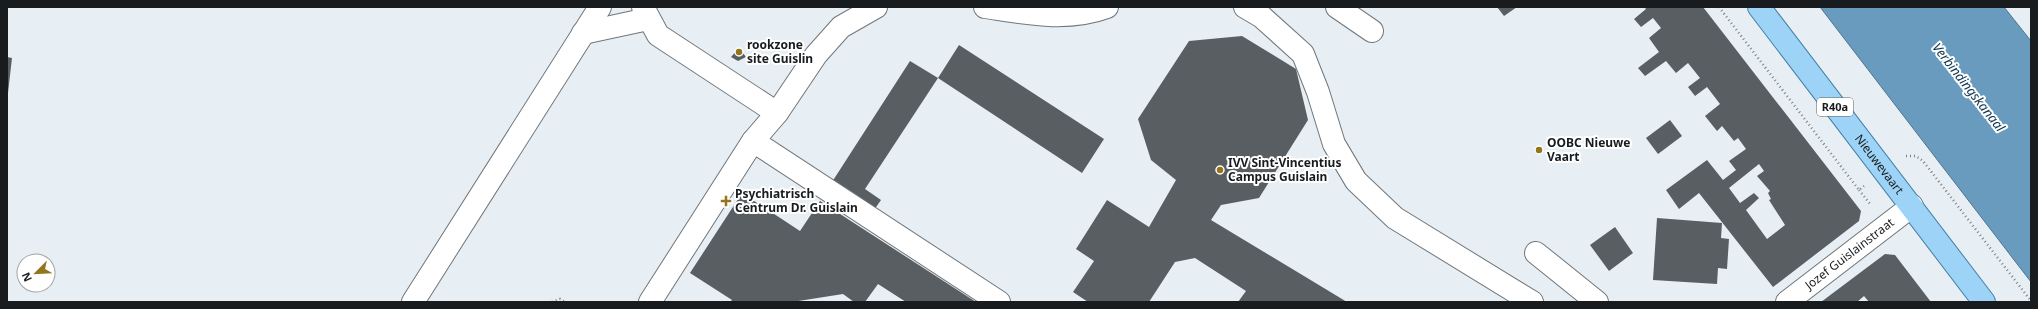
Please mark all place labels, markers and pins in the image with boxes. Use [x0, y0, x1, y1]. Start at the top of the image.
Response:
place label: rookzone site Guislin [747, 36, 813, 67]
marker: rookzone site Guislin [734, 47, 744, 57]
place label: OOBC Nieuwe Vaart [1547, 134, 1631, 165]
marker: OOBC Nieuwe Vaart [1534, 145, 1544, 155]
place label: IVV Sint-Vincentius Campus Guislain [1228, 154, 1341, 185]
marker: IVV Sint-Vincentius Campus Guislain [1215, 165, 1225, 175]
place label: Psychiatrisch Centrum Dr. Guislain [735, 185, 858, 216]
marker: Psychiatrisch Centrum Dr. Guislain [720, 195, 732, 207]

